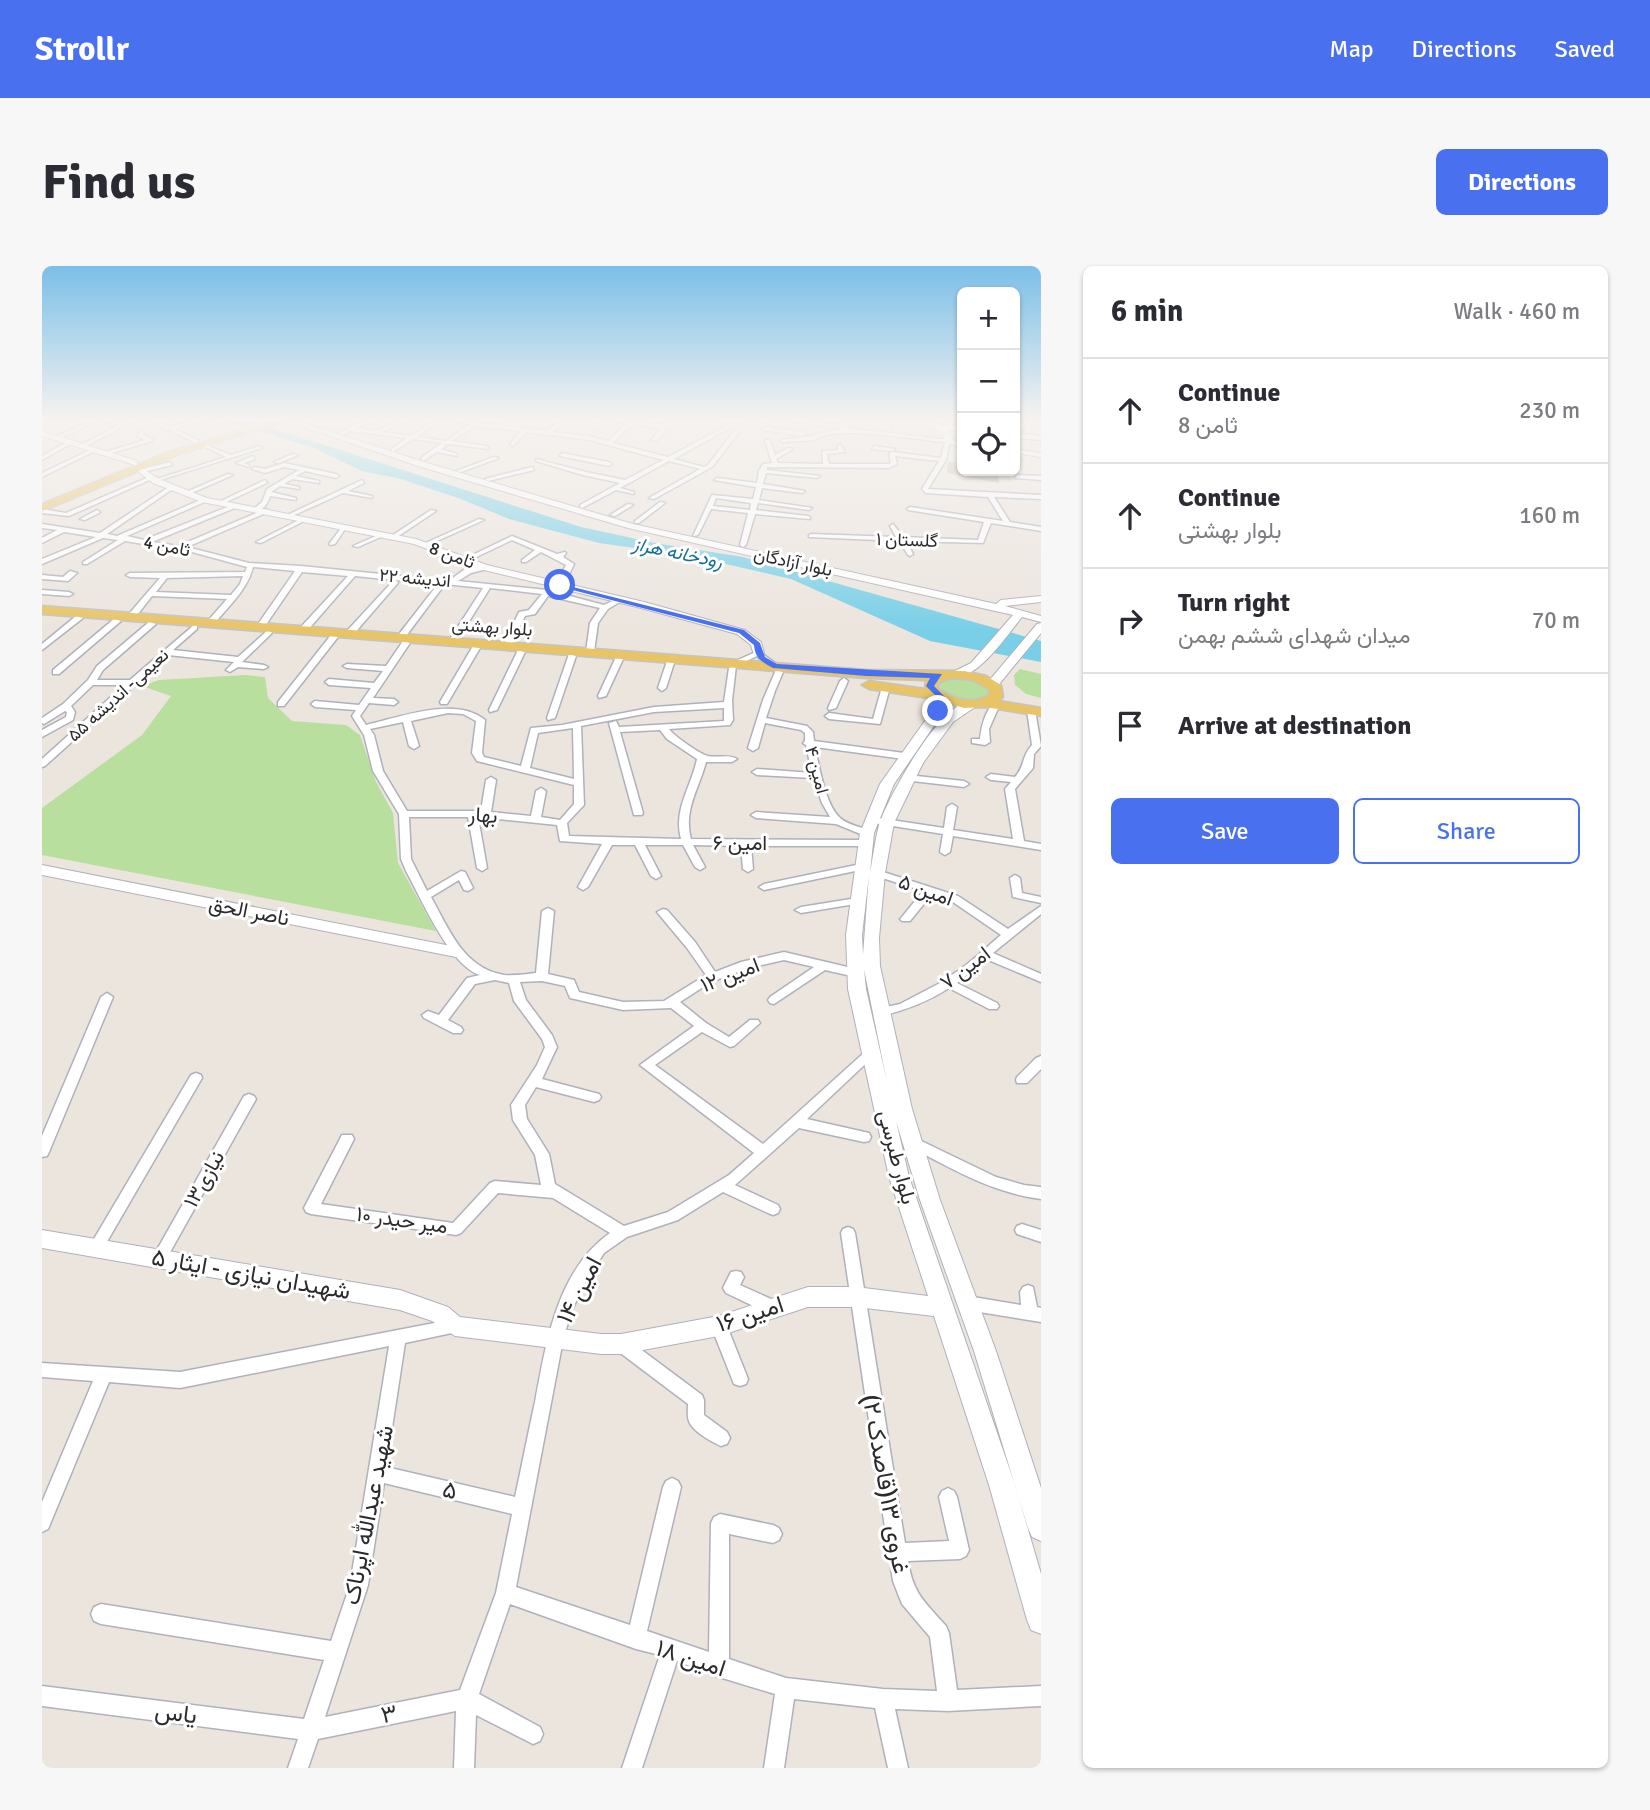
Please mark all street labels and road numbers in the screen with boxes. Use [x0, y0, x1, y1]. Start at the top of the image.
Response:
street label: گلستان ۱ [876, 528, 938, 552]
street label: ثامن 4 [142, 531, 192, 561]
street label: ثامن 8 [426, 537, 478, 573]
street label: بلوار آزادگان [752, 543, 834, 581]
street label: اندیشه ۲۲ [378, 564, 452, 592]
street label: بلوار بهشتی [451, 613, 533, 641]
street label: نعیمی- اندیشه ۵۵ [63, 644, 173, 746]
street label: امین ۴ [800, 744, 834, 796]
street label: بهار [467, 801, 498, 829]
street label: امین ۶ [713, 830, 767, 856]
street label: امین ۵ [895, 868, 957, 912]
street label: ناصر الحق [207, 890, 291, 932]
street label: امین ۷ [935, 941, 995, 995]
street label: امین ۱۲ [697, 952, 763, 998]
street label: بلوار طبرسی [872, 1107, 922, 1207]
street label: نیازی۱۳ [178, 1146, 230, 1212]
street label: میر حیدر ۱۰ [355, 1201, 449, 1239]
street label: شهیدان نیازی - ایثار ۵ [149, 1242, 353, 1306]
street label: امین ۱۴ [549, 1252, 609, 1328]
street label: امین ۱۶ [713, 1289, 787, 1339]
street label: غروی ۱۳(قاصدک ۲) [855, 1392, 917, 1576]
street label: شهید عبدالله اپرناک [336, 1423, 401, 1608]
street label: ۵ [440, 1474, 460, 1506]
street label: امین ۱۸ [652, 1633, 730, 1683]
street label: یاس [153, 1696, 199, 1730]
street label: ۳ [378, 1698, 400, 1730]

